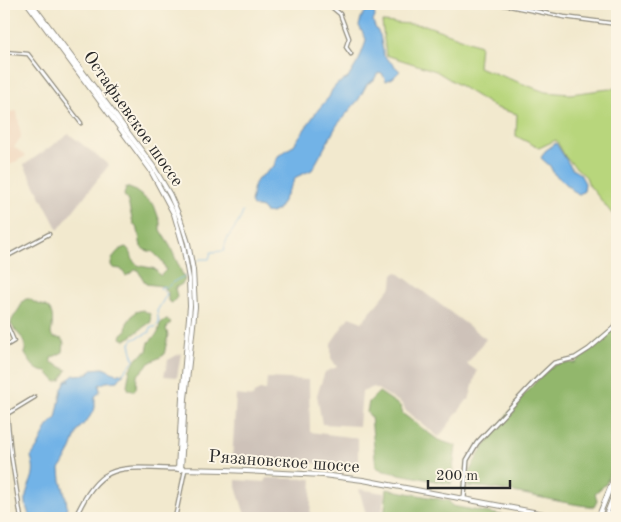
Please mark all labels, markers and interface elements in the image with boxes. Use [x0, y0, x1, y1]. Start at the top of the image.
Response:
street label: Остафьевское шоссе [79, 48, 187, 191]
street label: Рязановское шоссе [208, 448, 360, 476]
scale bar [428, 457, 511, 489]
text: 200 m [436, 469, 478, 484]

